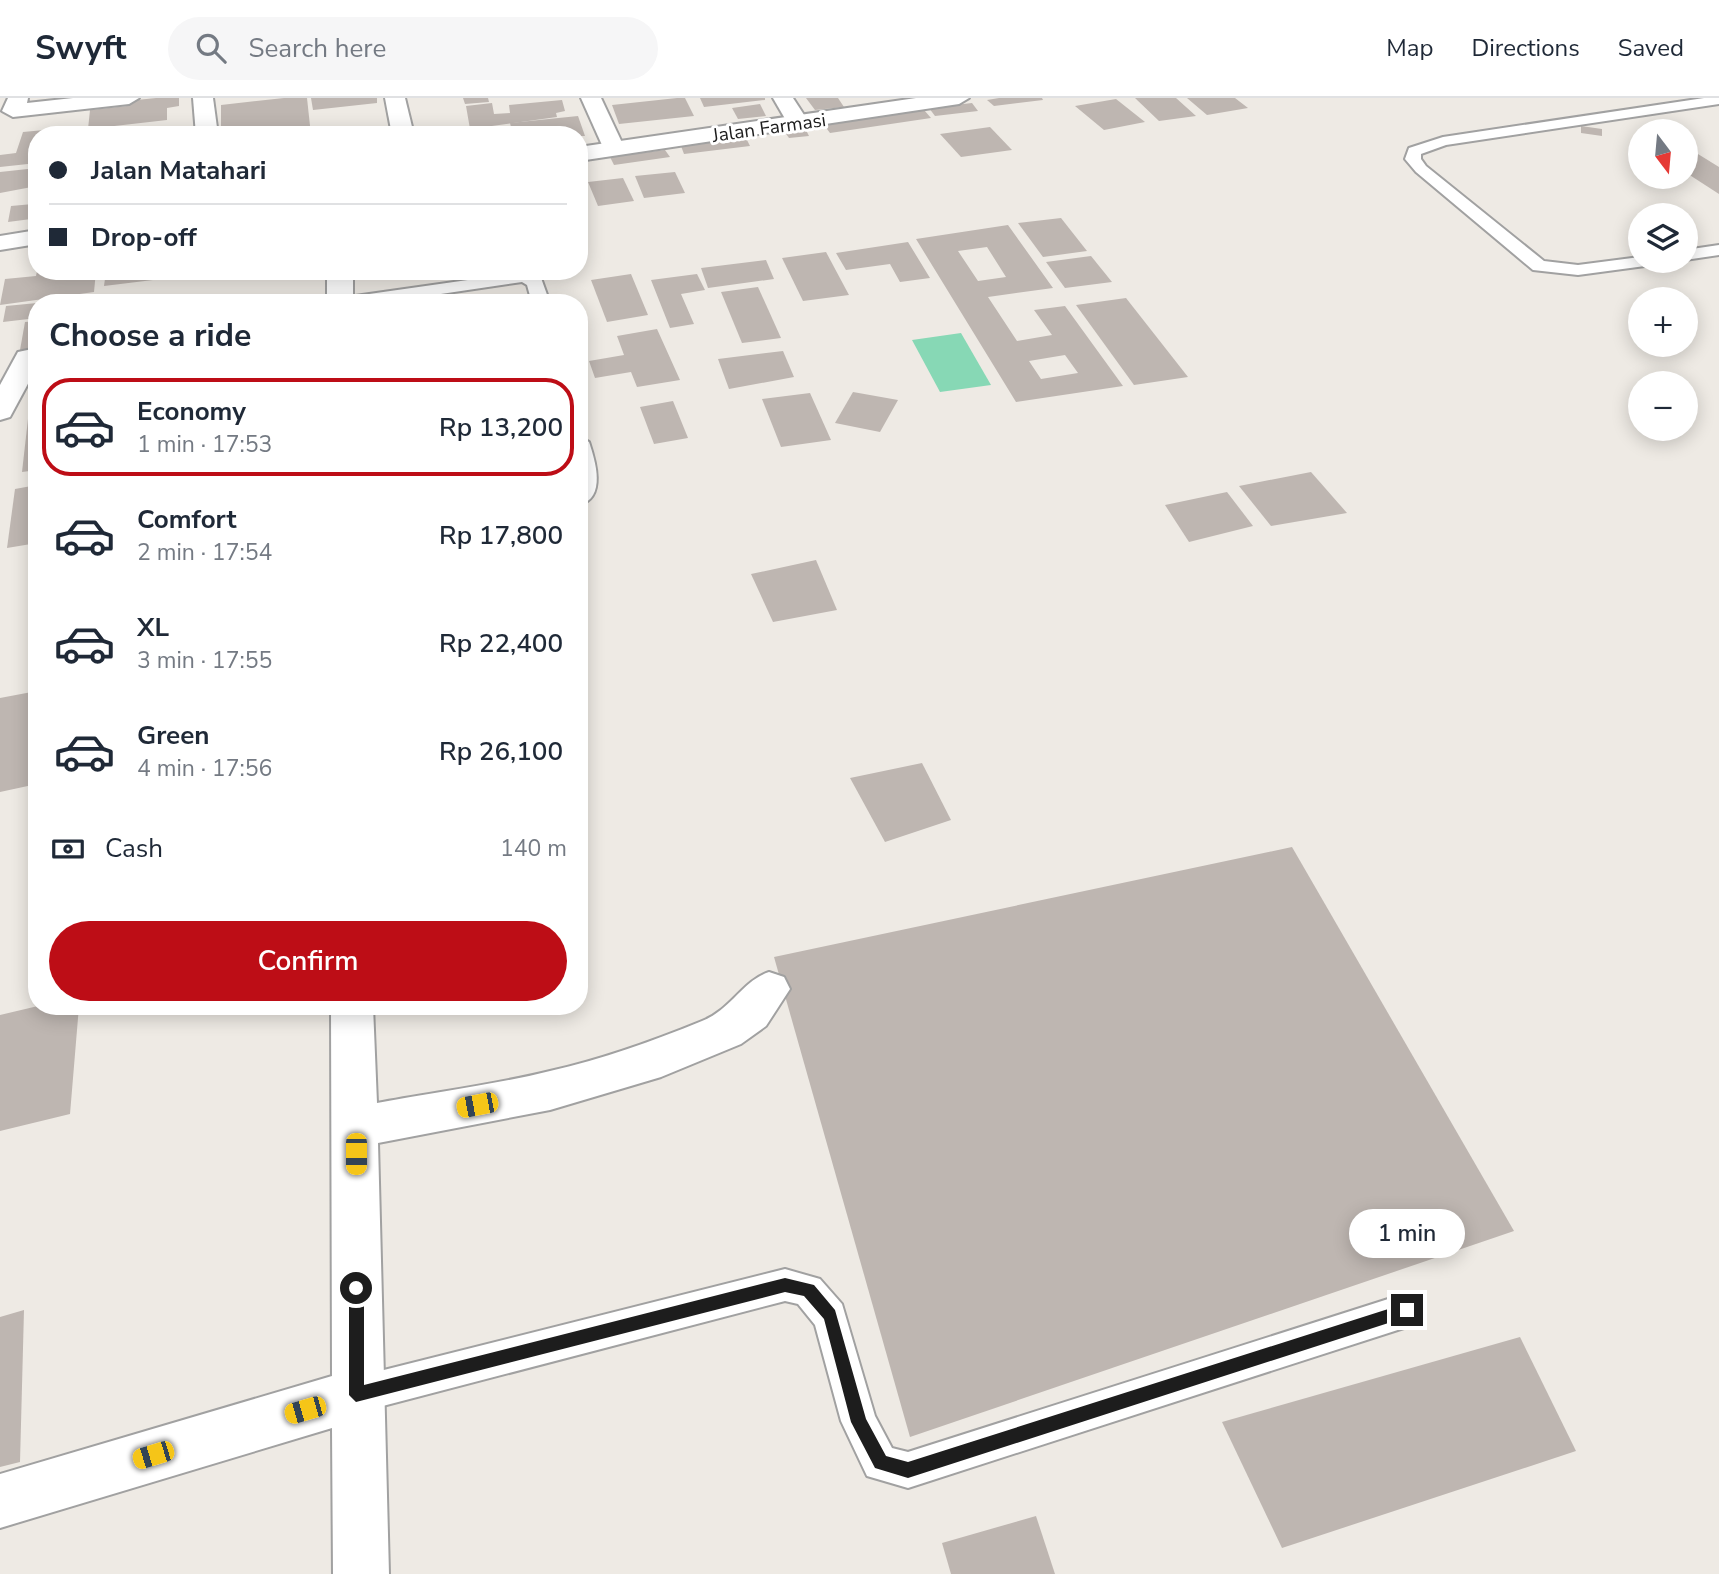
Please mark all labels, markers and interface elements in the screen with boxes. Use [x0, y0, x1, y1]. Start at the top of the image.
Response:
search box [168, 17, 658, 80]
text: Swyft [35, 26, 126, 71]
icon: search [192, 29, 230, 67]
text: Search here [248, 31, 386, 66]
text: Map [1386, 32, 1433, 64]
text: Directions [1471, 32, 1580, 64]
text: Saved [1618, 32, 1684, 64]
street label: Jalan Farmasi [710, 107, 828, 149]
north arrow [1628, 119, 1698, 189]
map controls [1628, 119, 1698, 441]
text: Jalan Matahari [91, 153, 266, 188]
button: layers [1628, 203, 1698, 273]
text: Drop-off [91, 220, 197, 255]
button: + [1628, 287, 1698, 357]
text: Choose a ride [49, 314, 251, 357]
button: − [1628, 371, 1698, 441]
text: Economy [137, 394, 246, 429]
icon: car [53, 396, 116, 459]
text: Rp 13,200 [439, 410, 563, 445]
text: 1 min · 17:53 [137, 429, 272, 460]
text: Comfort [137, 502, 237, 537]
icon: car [53, 504, 116, 567]
text: Rp 17,800 [439, 518, 563, 553]
text: 2 min · 17:54 [137, 537, 272, 568]
text: XL [137, 610, 169, 645]
icon: car [53, 612, 116, 675]
text: Rp 22,400 [439, 626, 563, 661]
text: 3 min · 17:55 [137, 645, 272, 676]
text: Green [137, 718, 210, 753]
icon: car [53, 720, 116, 783]
text: Rp 26,100 [439, 734, 563, 769]
text: 4 min · 17:56 [137, 753, 272, 784]
icon: cash [49, 830, 87, 868]
text: Cash [105, 831, 163, 866]
text: 140 m [500, 833, 567, 864]
button: Confirm [49, 921, 567, 1001]
car [455, 1091, 500, 1119]
car [346, 1133, 367, 1175]
callout: 1 min [1349, 1208, 1465, 1258]
text: 1 min [1378, 1218, 1436, 1249]
route start [340, 1272, 372, 1304]
route end [1391, 1294, 1423, 1326]
car [282, 1394, 329, 1426]
car [130, 1439, 177, 1471]

